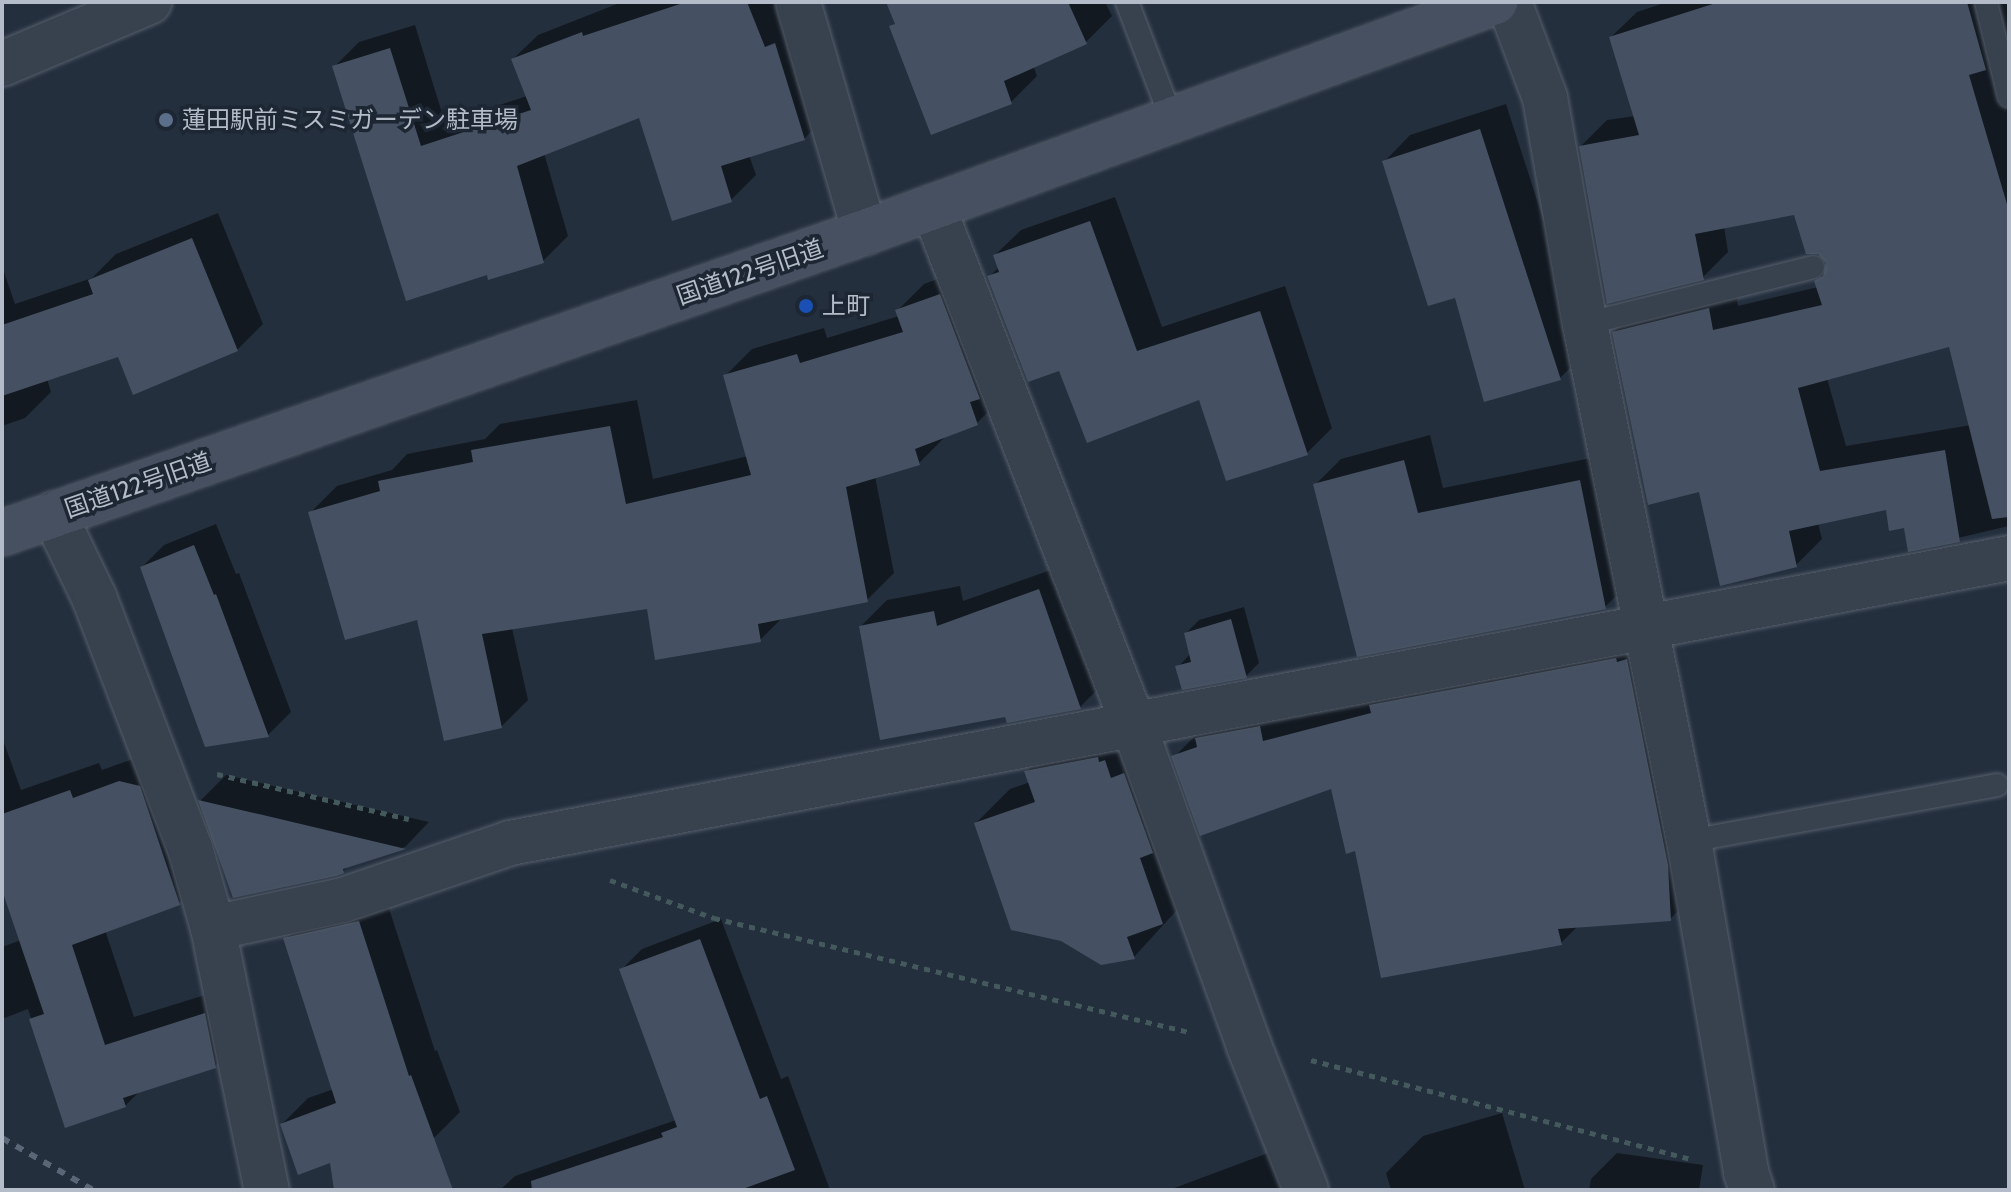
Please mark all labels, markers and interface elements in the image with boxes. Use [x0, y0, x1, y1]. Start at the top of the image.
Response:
place label: 蓮田駅前ミスミガーデン駐車場 [182, 106, 518, 134]
marker: 蓮田駅前ミスミガーデン駐車場 [157, 111, 175, 129]
street label: 国道122号旧道 [673, 233, 827, 311]
place label: 上町 [822, 292, 870, 320]
marker: 上町 [797, 297, 815, 315]
street label: 国道122号旧道 [61, 446, 215, 524]

